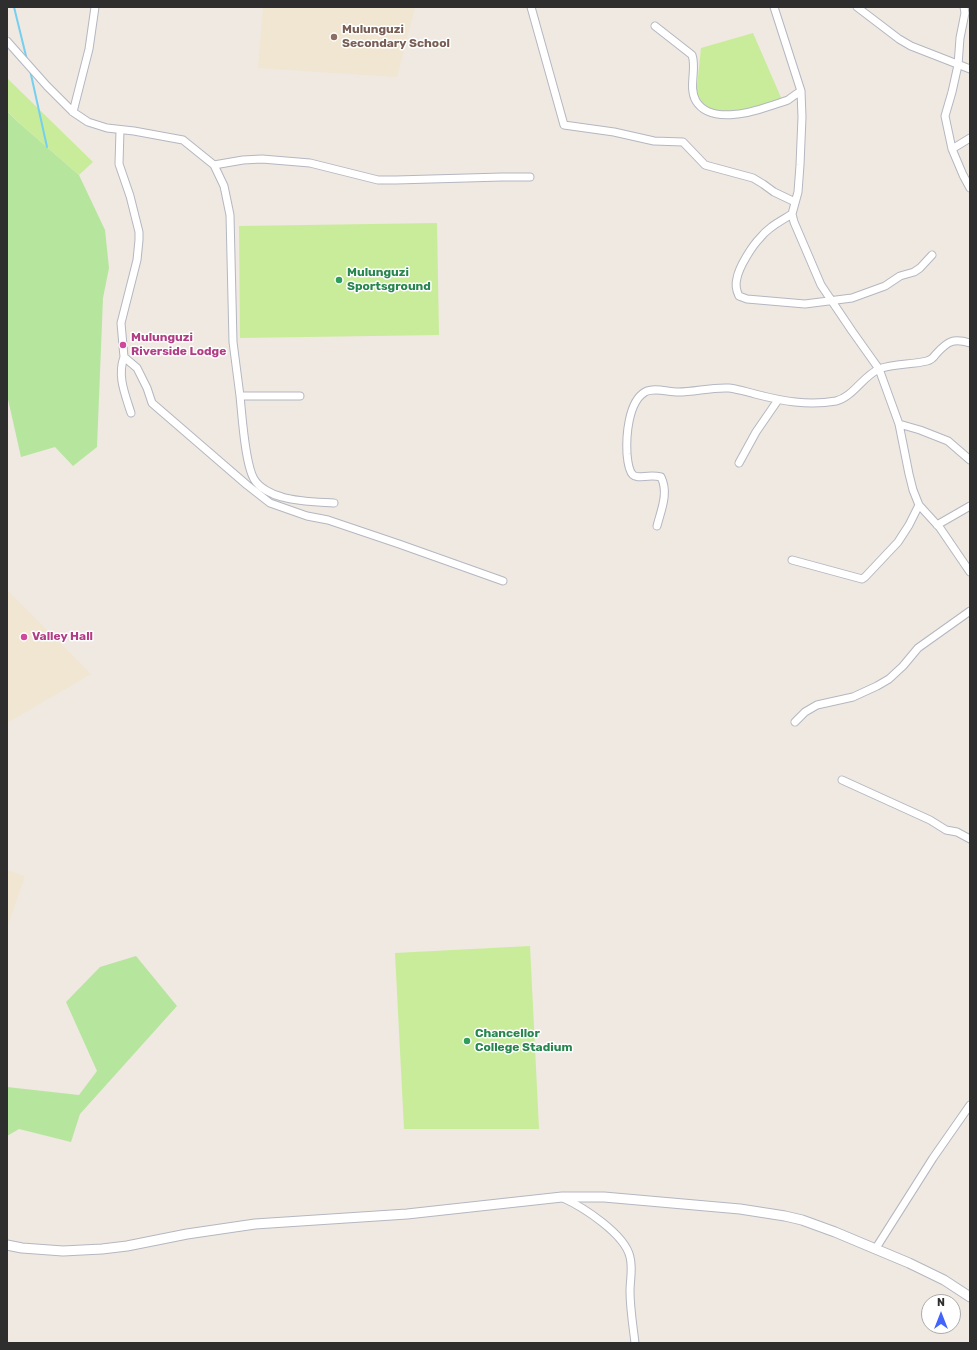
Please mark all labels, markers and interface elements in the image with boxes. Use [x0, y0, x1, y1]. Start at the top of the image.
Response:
place label: Mulunguzi Secondary School [342, 23, 450, 51]
marker: Mulunguzi Secondary School [329, 32, 339, 42]
place label: Mulunguzi Sportsground [347, 266, 431, 294]
marker: Mulunguzi Sportsground [334, 275, 344, 285]
place label: Mulunguzi Riverside Lodge [131, 331, 226, 359]
marker: Mulunguzi Riverside Lodge [118, 340, 128, 350]
place label: Valley Hall [32, 630, 93, 644]
marker: Valley Hall [19, 632, 29, 642]
place label: Chancellor College Stadium [475, 1027, 572, 1055]
marker: Chancellor College Stadium [462, 1036, 472, 1046]
north arrow [921, 1294, 961, 1334]
text: N [937, 1296, 945, 1309]

